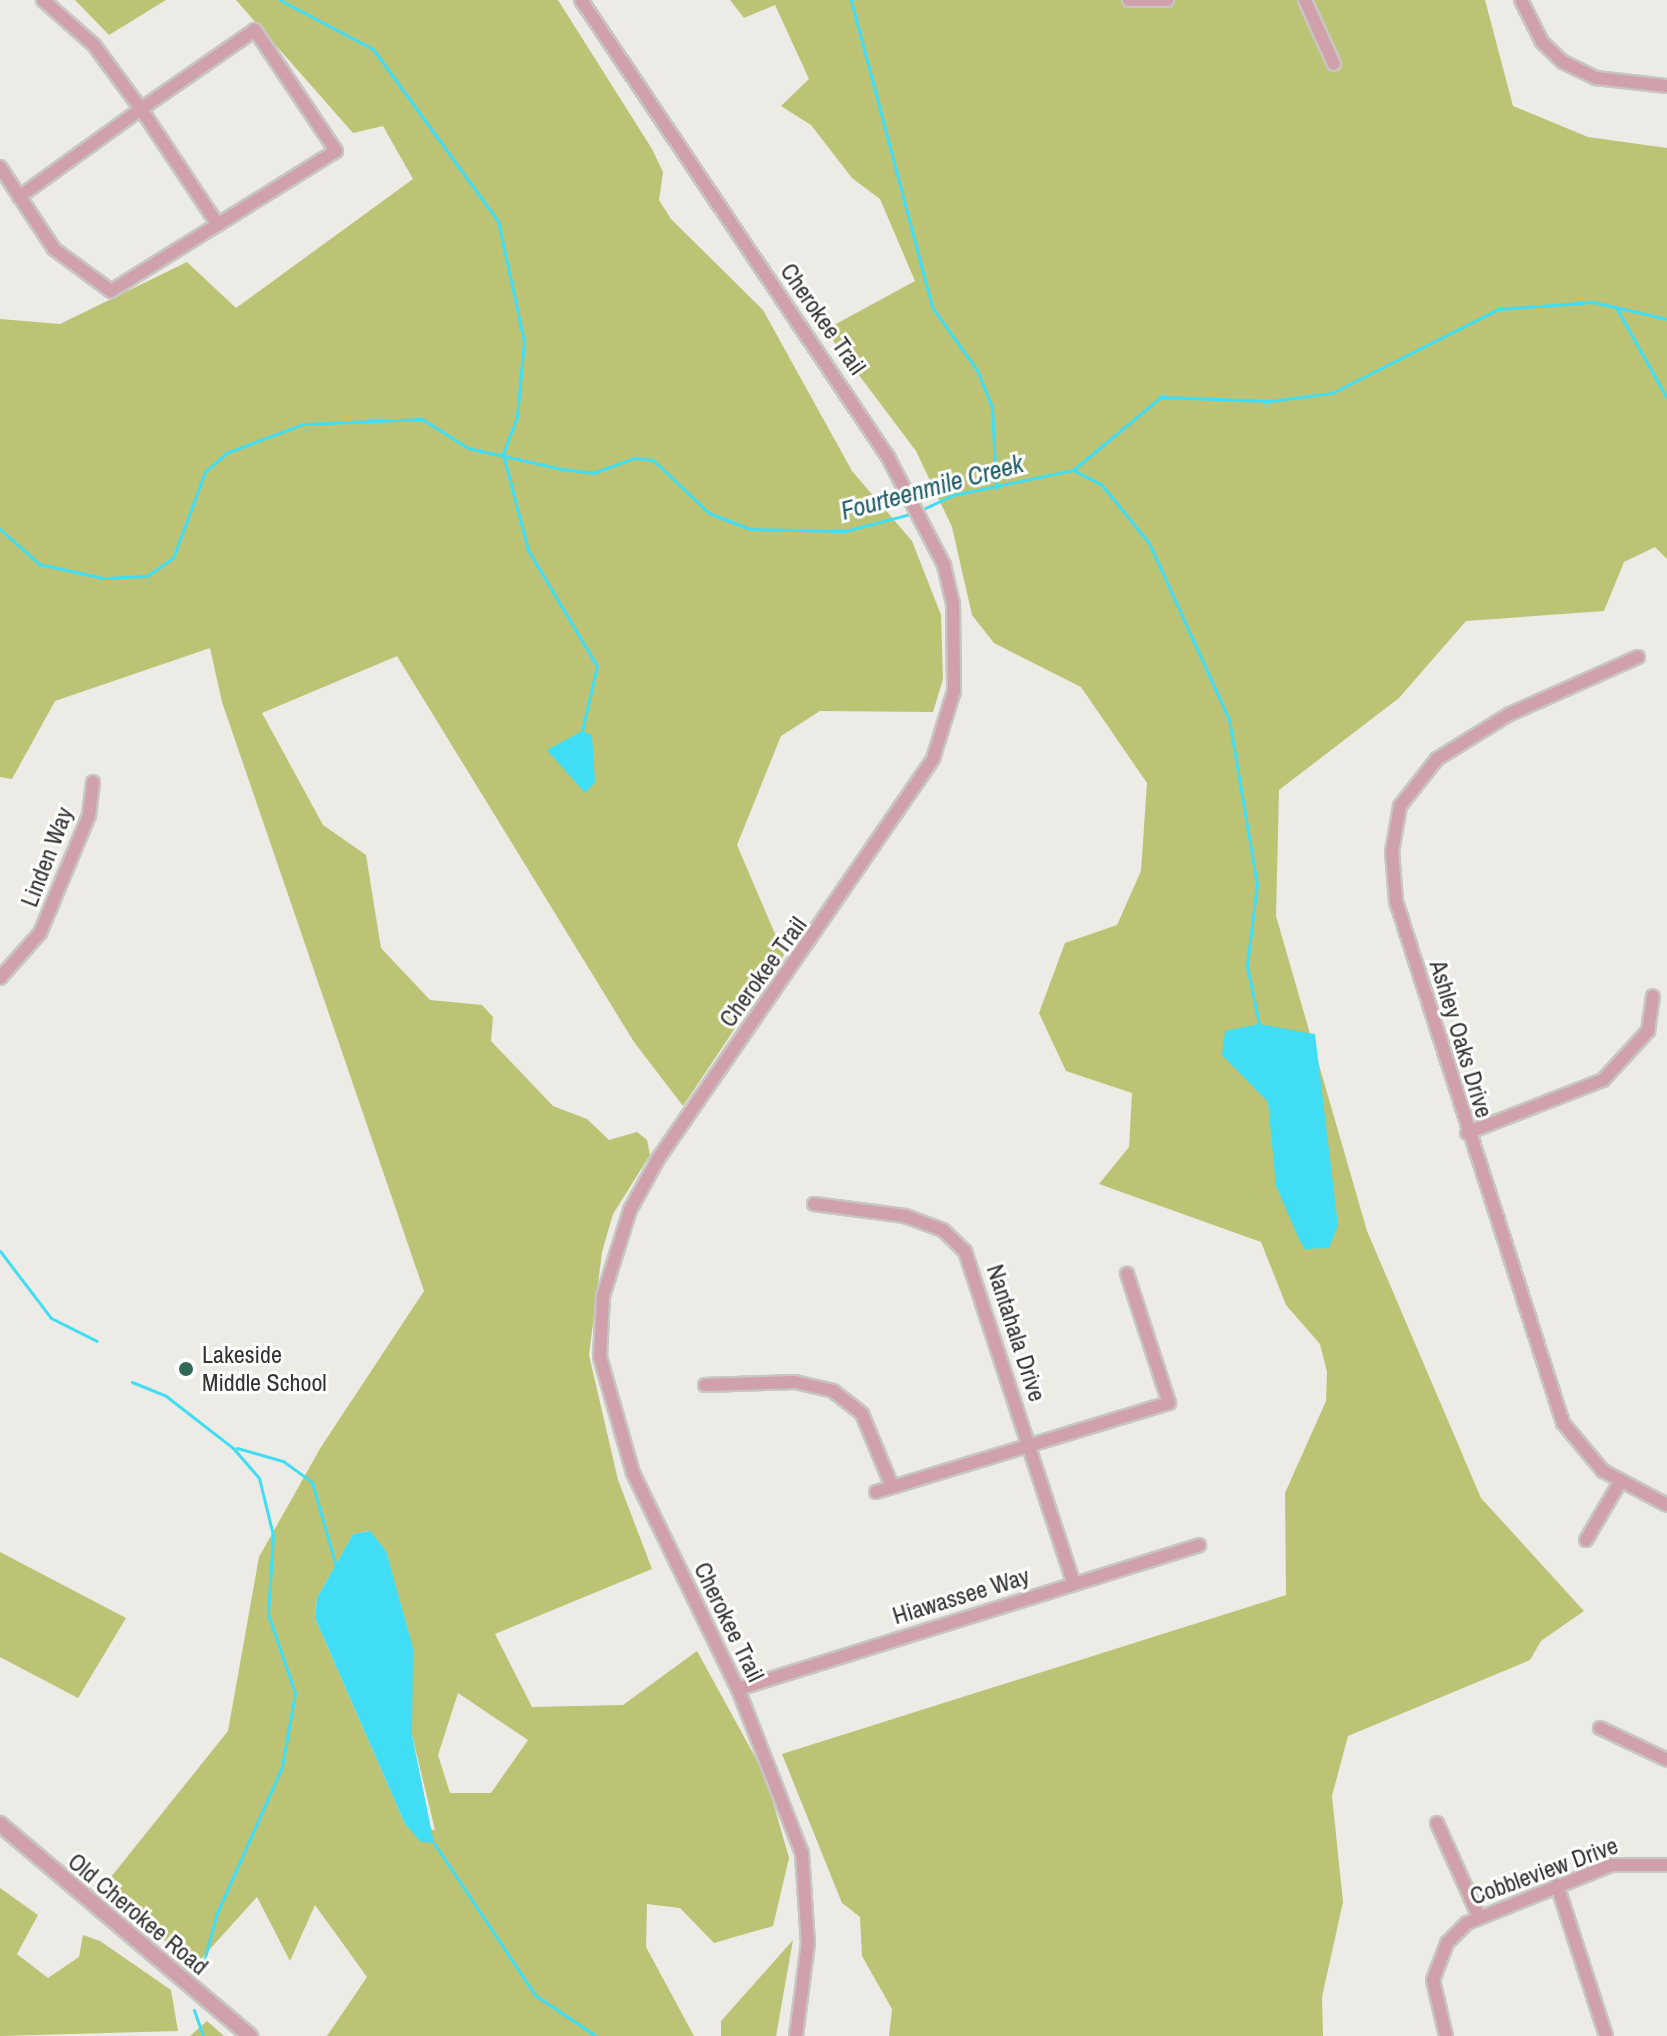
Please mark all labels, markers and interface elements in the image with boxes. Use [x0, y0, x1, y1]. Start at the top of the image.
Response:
street label: Cherokee Trail [774, 258, 872, 380]
water label: Fourteenmile Creek [837, 448, 1027, 526]
street label: Linden Way [15, 803, 79, 911]
street label: Cherokee Trail [713, 911, 813, 1033]
street label: Ashley Oaks Drive [1423, 957, 1499, 1121]
street label: Nantahala Drive [980, 1261, 1052, 1405]
place label: Lakeside Middle School [202, 1341, 327, 1397]
marker: Lakeside Middle School [177, 1360, 195, 1378]
street label: Cherokee Trail [688, 1558, 770, 1686]
street label: Hiawassee Way [889, 1562, 1033, 1630]
street label: Cobbleview Drive [1466, 1831, 1622, 1911]
street label: Old Cherokee Road [62, 1847, 214, 1981]

